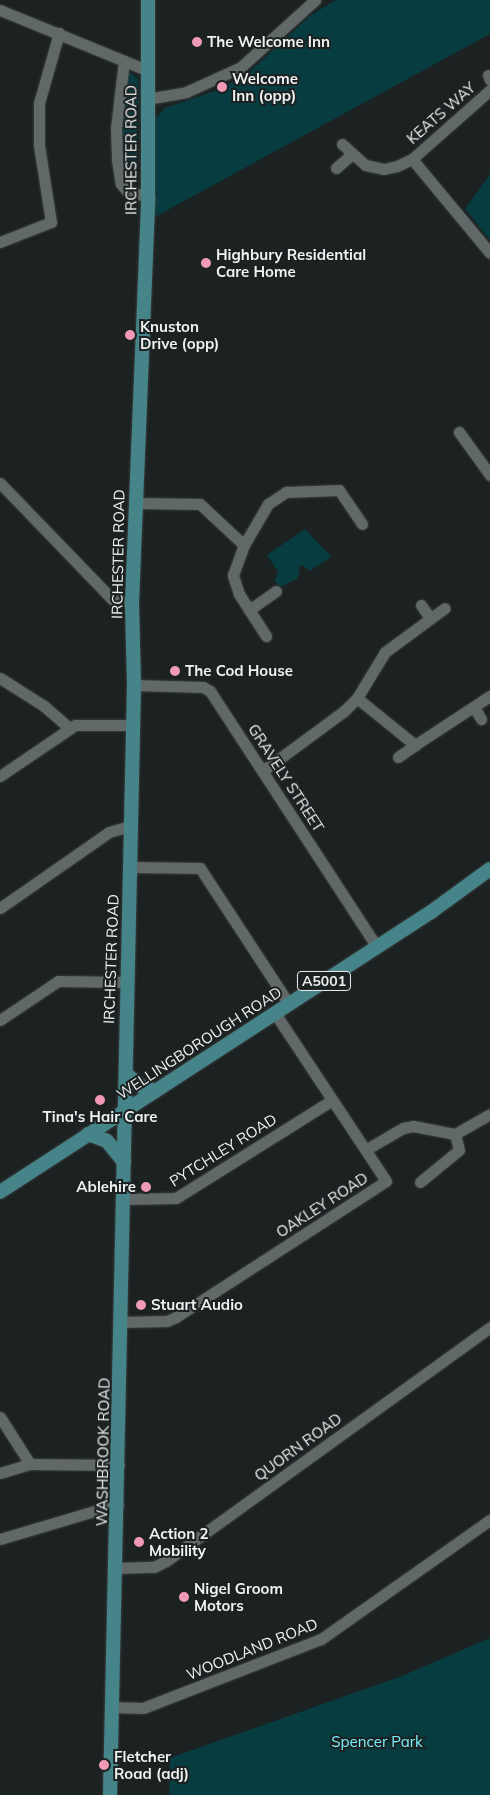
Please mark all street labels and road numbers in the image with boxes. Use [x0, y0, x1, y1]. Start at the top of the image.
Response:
street label: KEATS WAY [403, 78, 479, 148]
street label: IRCHESTER ROAD [122, 85, 140, 215]
street label: IRCHESTER ROAD [108, 489, 128, 619]
street label: GRAVELY STREET [244, 721, 328, 835]
street label: IRCHESTER ROAD [100, 894, 122, 1024]
road number: A5001 [296, 969, 352, 992]
street label: WELLINGBOROUGH ROAD [113, 983, 285, 1103]
street label: PYTCHLEY ROAD [166, 1110, 280, 1190]
street label: OAKLEY ROAD [273, 1169, 371, 1241]
street label: WASHBROOK ROAD [93, 1378, 113, 1526]
street label: QUORN ROAD [251, 1409, 345, 1485]
street label: WOODLAND ROAD [184, 1614, 320, 1684]

